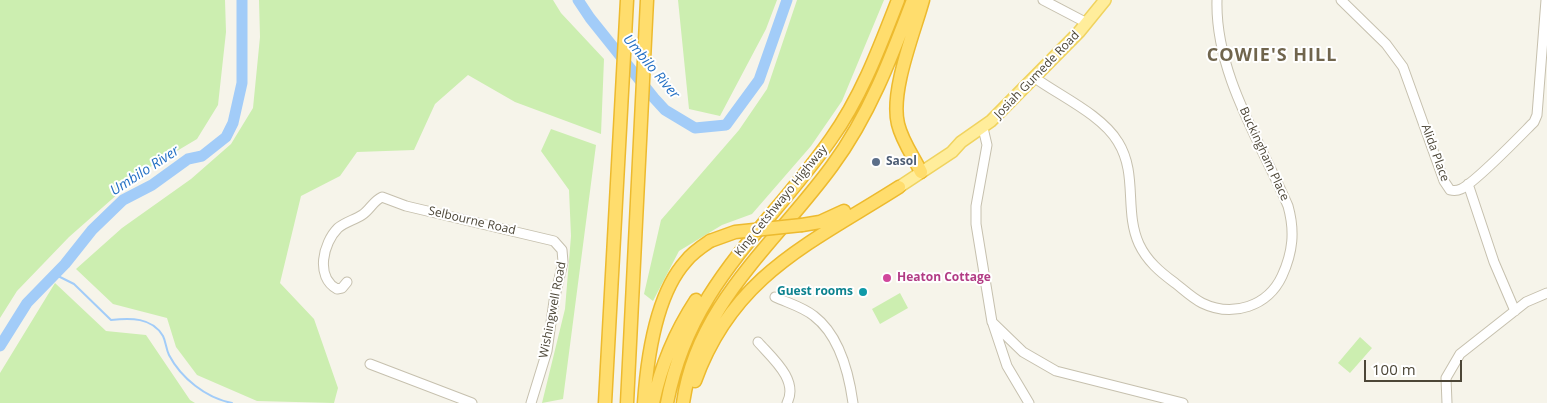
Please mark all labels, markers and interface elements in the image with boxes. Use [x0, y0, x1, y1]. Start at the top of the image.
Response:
street label: Josiah Gumede Road [991, 28, 1083, 122]
water label: Umbilo River [619, 31, 683, 103]
district label: COWIE'S HILL [1205, 45, 1339, 67]
street label: Buckingham Place [1236, 105, 1292, 203]
street label: Alida Place [1418, 122, 1452, 184]
water label: Umbilo River [107, 142, 183, 200]
street label: King Cetshwayo Highway [732, 142, 830, 260]
place label: Sasol [886, 155, 917, 169]
marker: Sasol [870, 156, 882, 168]
street label: Selbourne Road [427, 204, 517, 238]
street label: Wishingwell Road [537, 261, 569, 359]
place label: Heaton Cottage [897, 271, 991, 285]
marker: Heaton Cottage [881, 272, 893, 284]
place label: Guest rooms [777, 285, 853, 299]
marker: Guest rooms [857, 286, 869, 298]
scale bar [1367, 350, 1464, 382]
text: 100 m [1372, 359, 1416, 379]

